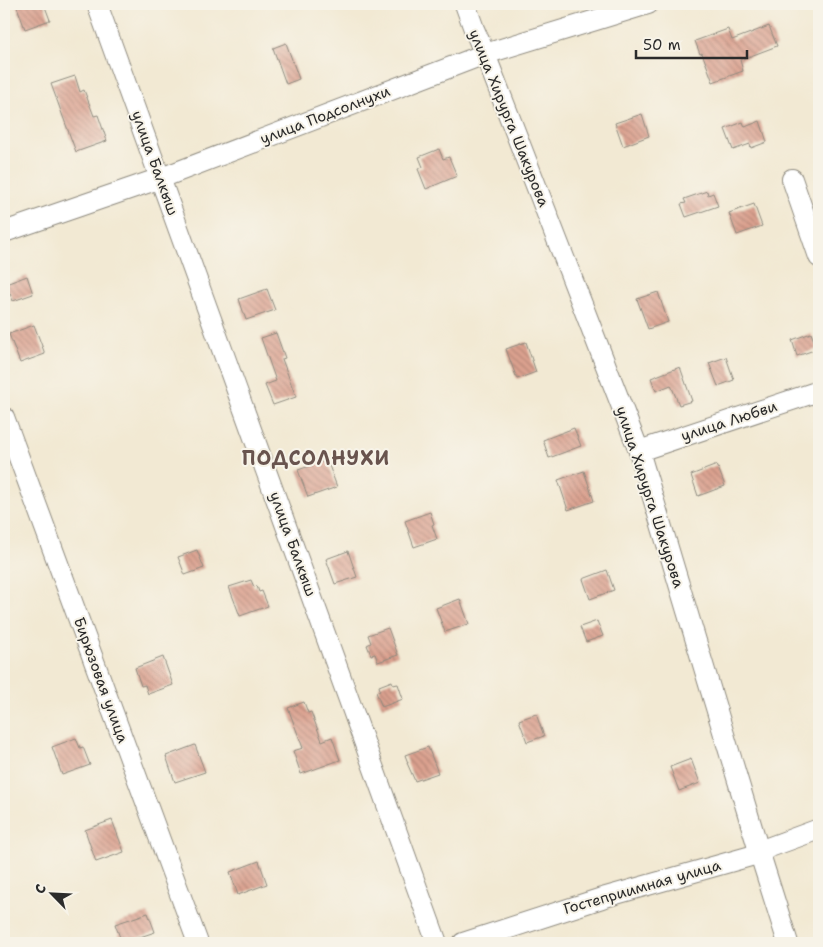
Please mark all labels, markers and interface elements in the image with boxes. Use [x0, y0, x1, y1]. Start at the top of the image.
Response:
street label: улица Хирурга Шакурова [464, 26, 554, 210]
scale bar [636, 28, 747, 60]
text: 50 m [643, 35, 681, 55]
street label: улица Подсолнухи [257, 81, 393, 149]
street label: улица Балкыш [127, 108, 183, 218]
street label: улица Любви [678, 396, 780, 446]
street label: улица Хирурга Шакурова [611, 404, 689, 591]
district label: ПОДСОЛНУХИ [242, 445, 390, 471]
street label: улица Балкыш [265, 489, 321, 599]
street label: Бирюзовая улица [69, 614, 133, 746]
street label: Гостеприимная улица [561, 855, 724, 919]
north arrow [28, 870, 78, 920]
text: С [30, 881, 50, 896]

